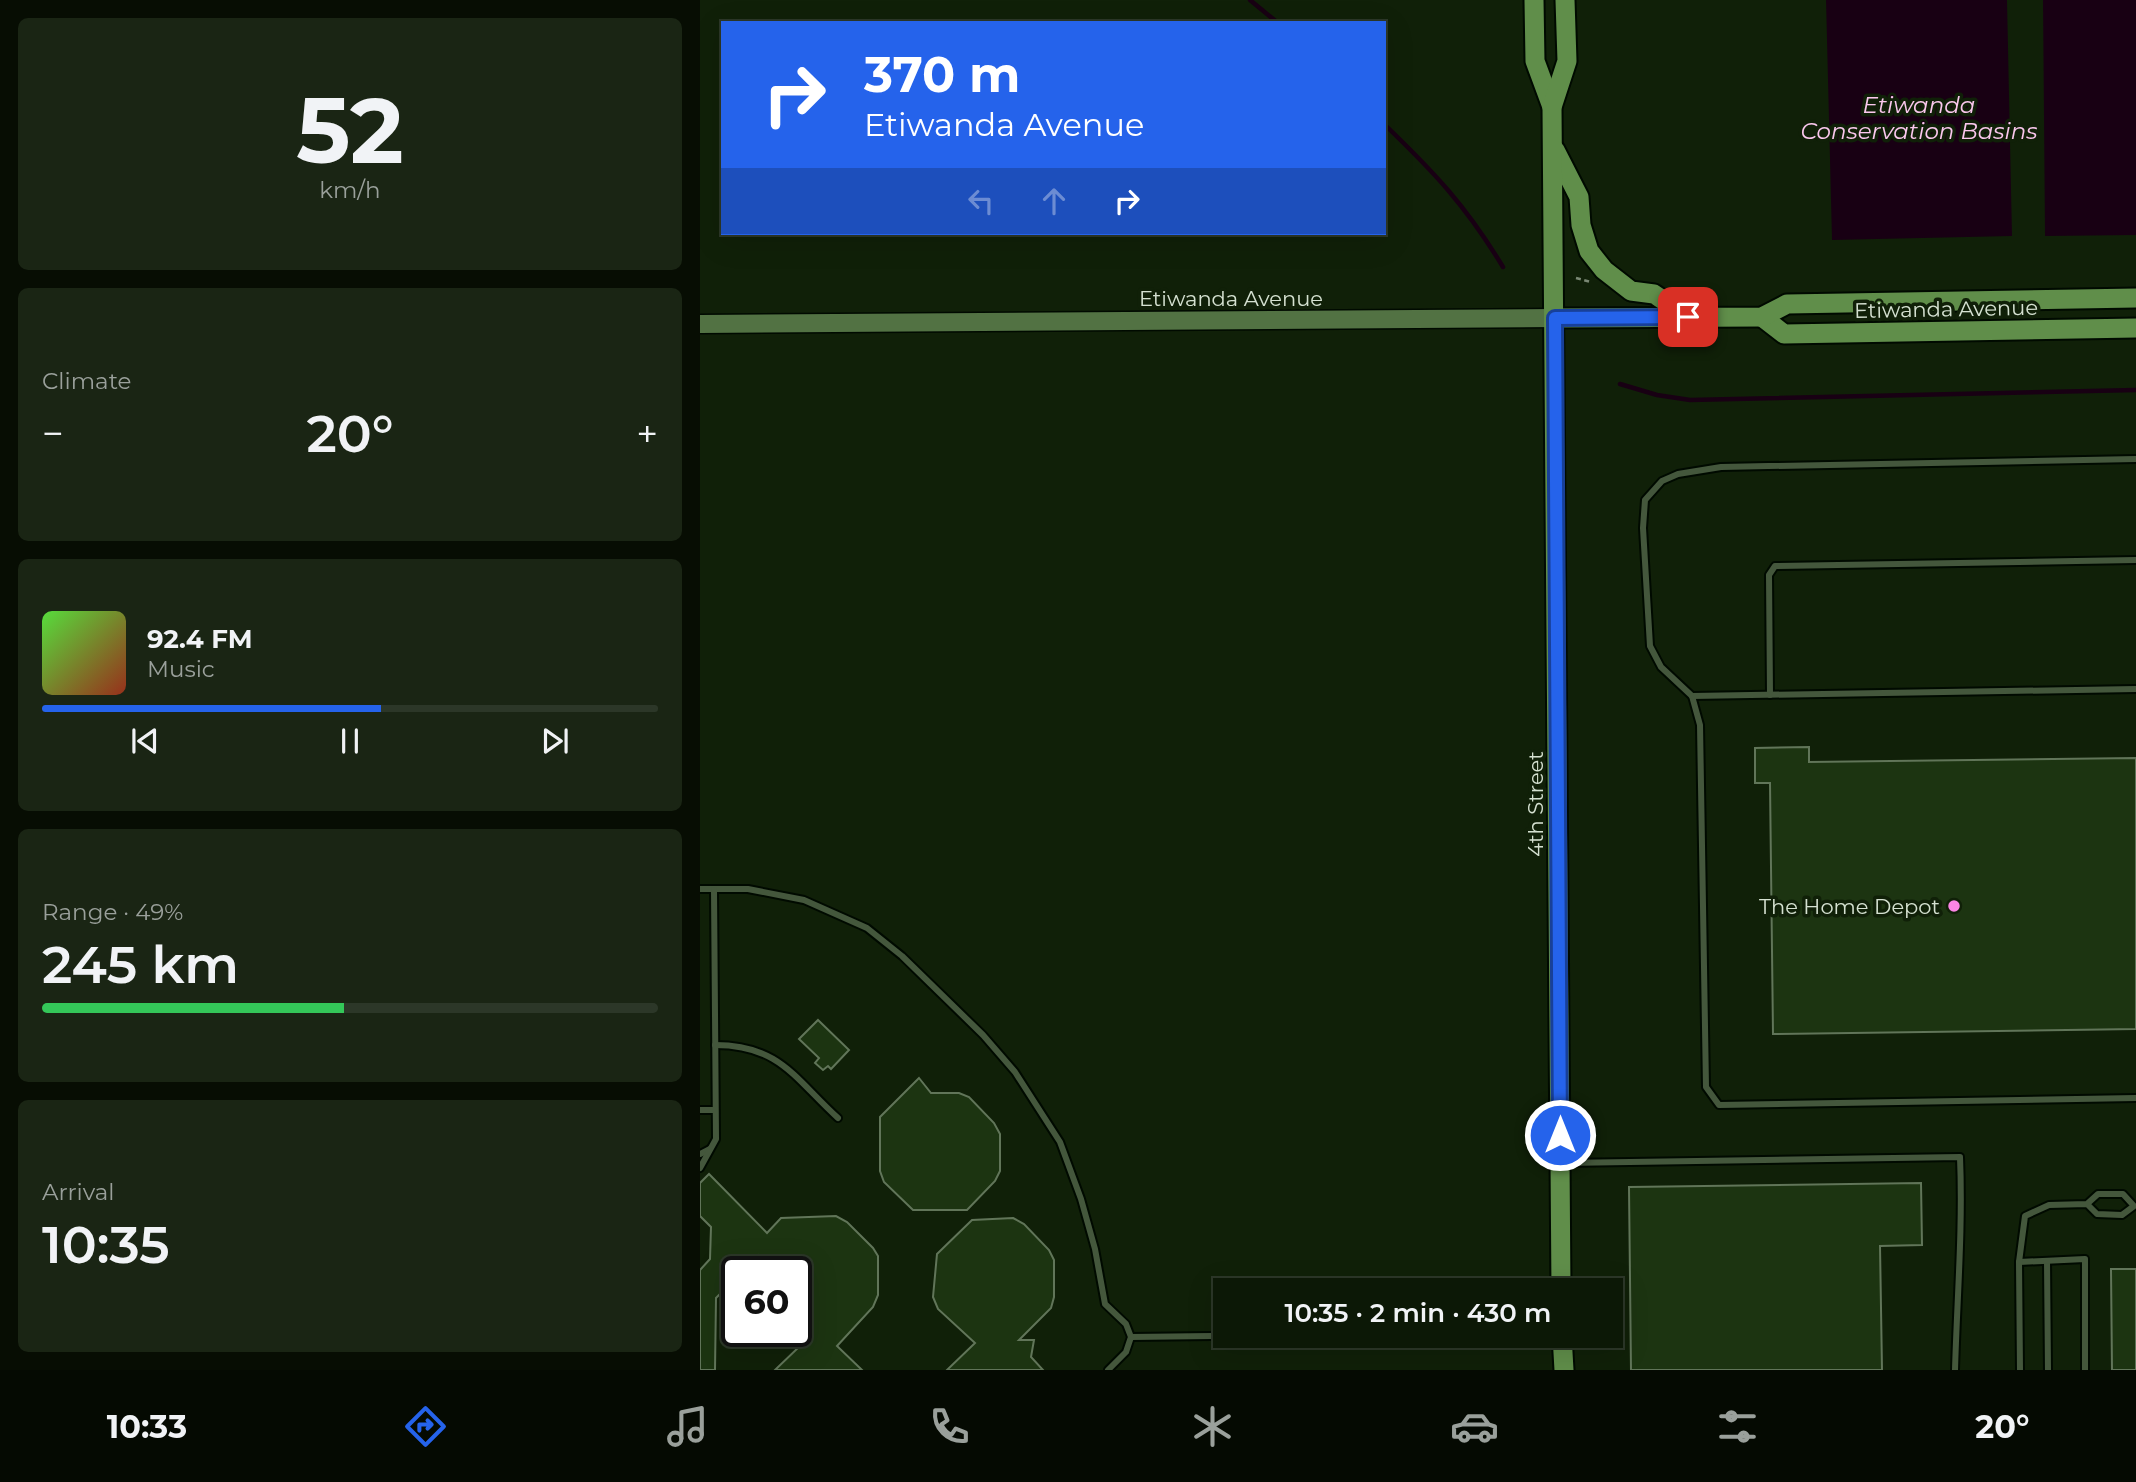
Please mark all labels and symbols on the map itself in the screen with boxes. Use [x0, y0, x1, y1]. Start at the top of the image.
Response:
water label: Etiwanda Conservation Basins [1800, 91, 2038, 145]
street label: Etiwanda Avenue [1139, 286, 1323, 311]
pin [1658, 287, 1718, 347]
street label: Etiwanda Avenue [1854, 295, 2038, 323]
street label: 4th Street [1523, 751, 1548, 857]
place label: The Home Depot [1759, 894, 1940, 919]
marker: The Home Depot [1946, 898, 1962, 914]
position arrow [1523, 1098, 1597, 1172]
speed limit sign: 60 [721, 1256, 812, 1347]

